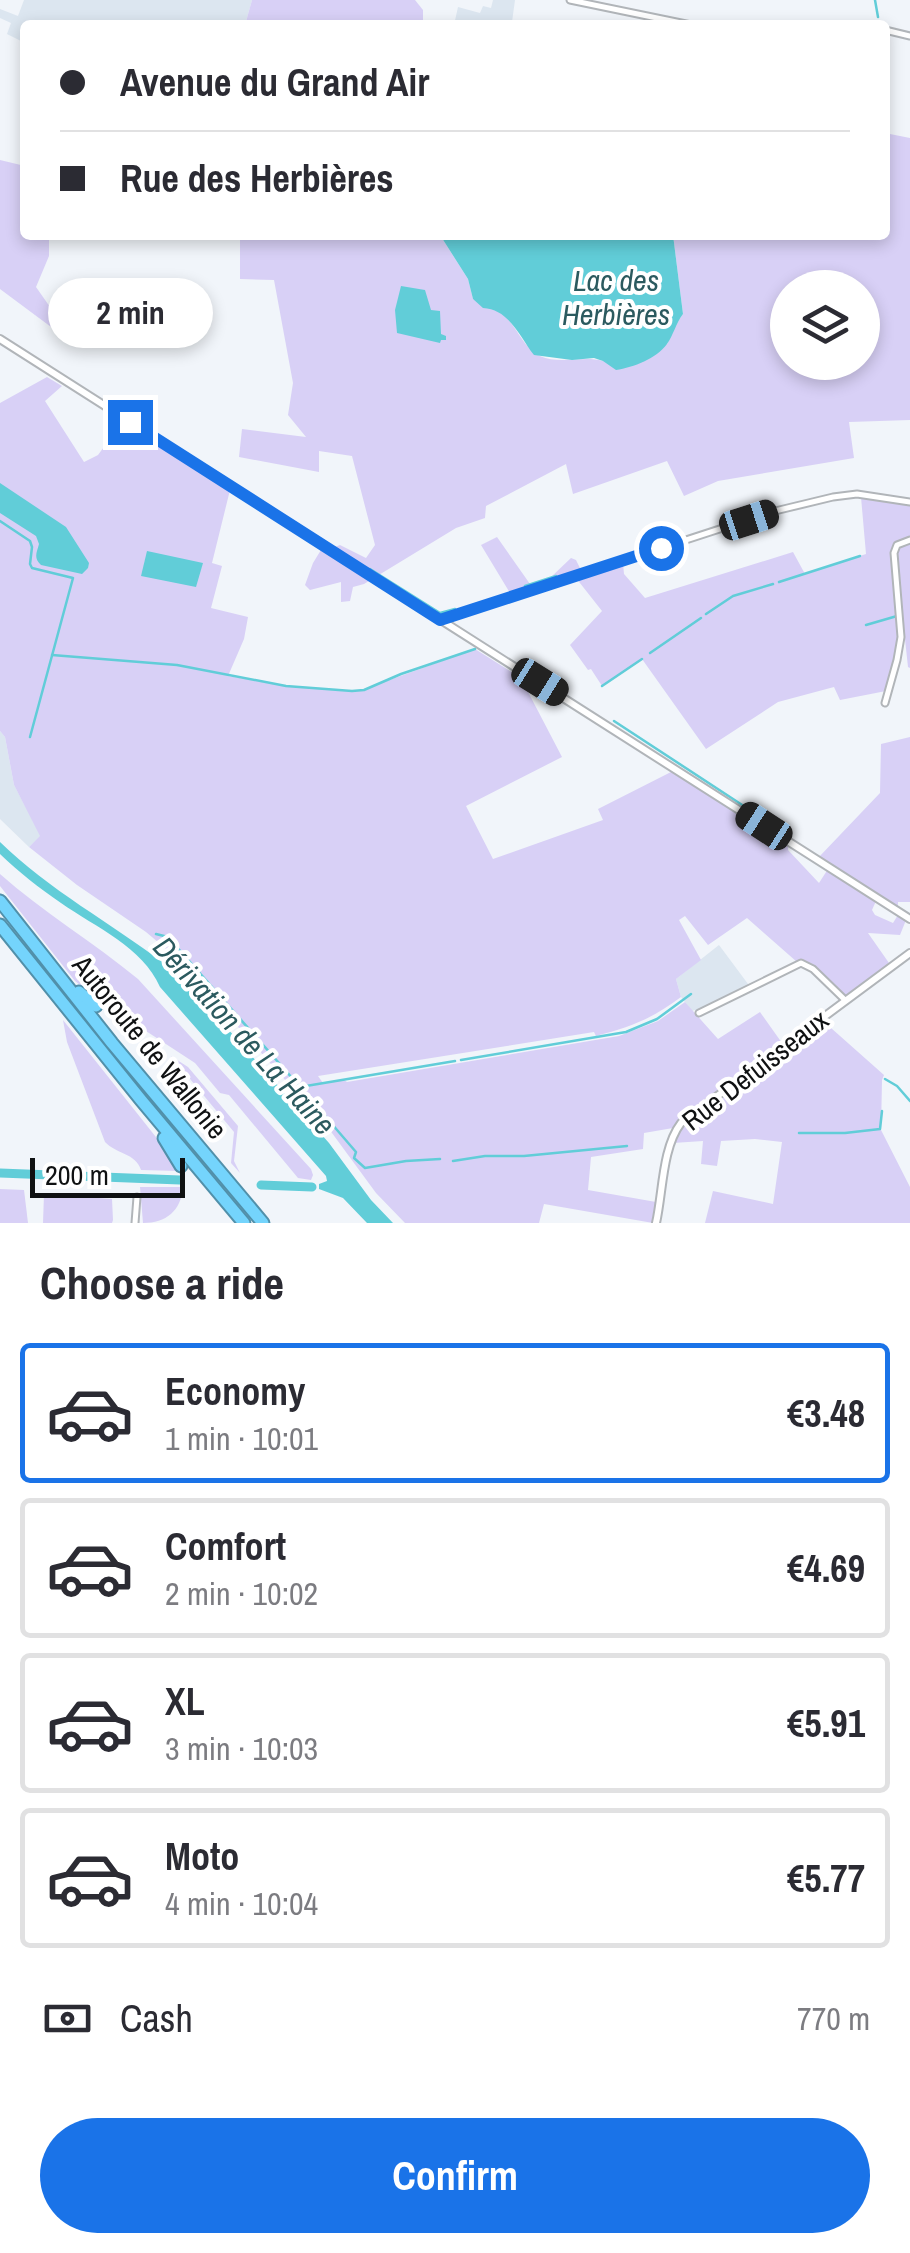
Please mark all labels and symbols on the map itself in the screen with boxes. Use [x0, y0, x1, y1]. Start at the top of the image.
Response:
water label: Lac des Herbières [562, 260, 670, 334]
callout: 2 min [48, 277, 212, 347]
route end [108, 400, 153, 445]
car [716, 496, 782, 544]
route start [639, 526, 684, 571]
car [507, 653, 573, 711]
car [731, 797, 797, 855]
water label: Dérivation de La Haine [145, 927, 345, 1143]
street label: Autoroute de Wallonie [63, 946, 236, 1147]
street label: Rue Defuisseaux [674, 1000, 836, 1139]
scale bar [30, 1153, 185, 1198]

